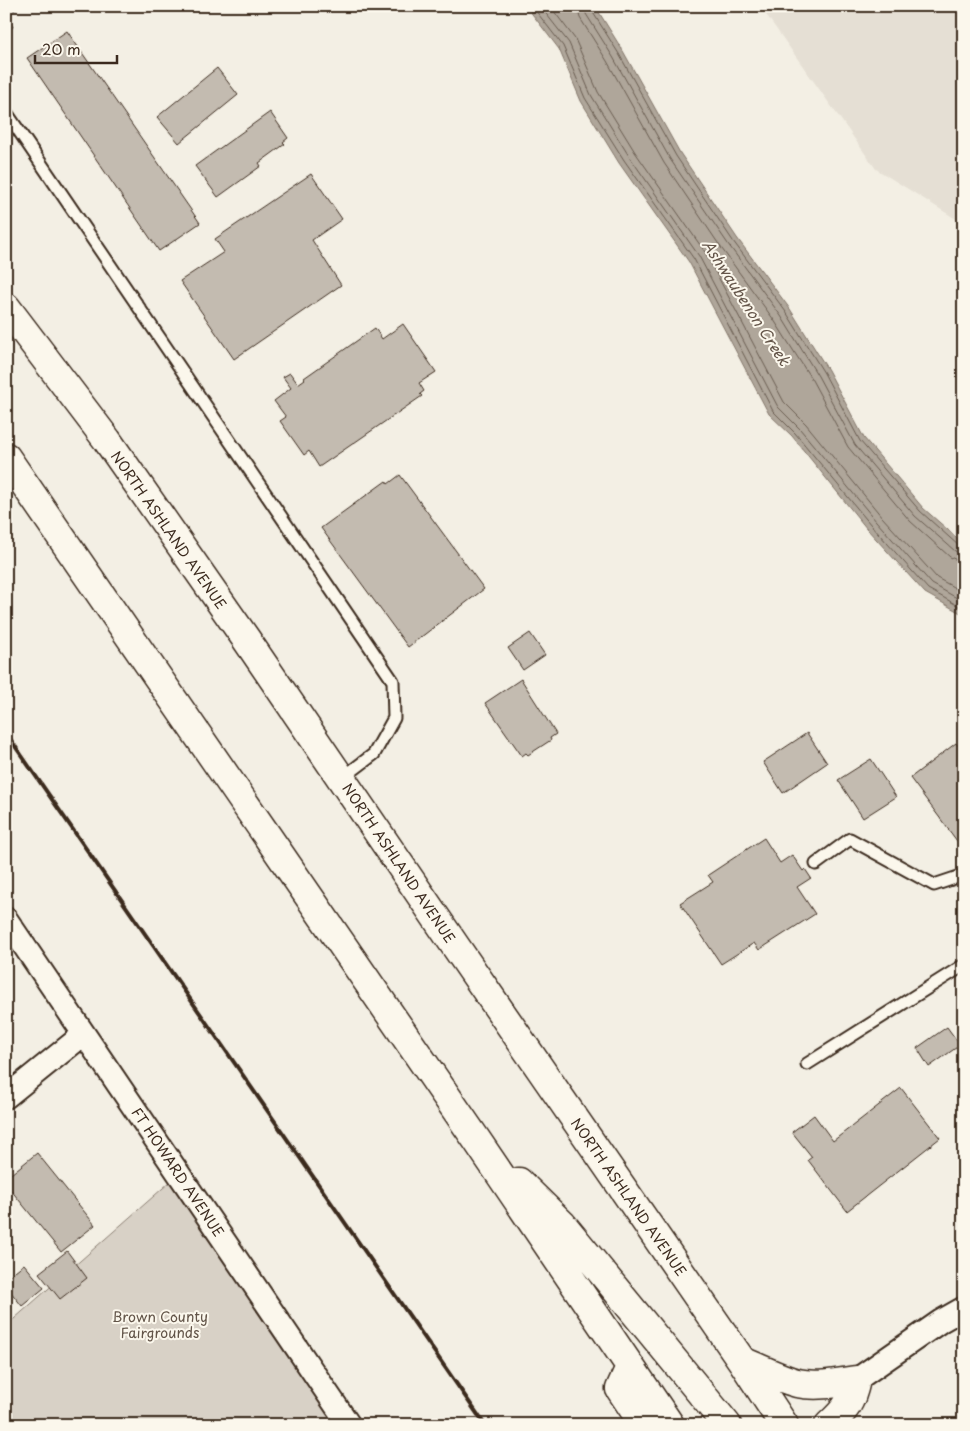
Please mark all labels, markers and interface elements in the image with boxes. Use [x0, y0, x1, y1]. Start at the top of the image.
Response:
scale bar [35, 32, 118, 64]
text: 20 m [42, 37, 81, 60]
water label: Ashwaubenon Creek [697, 234, 797, 370]
street label: NORTH ASHLAND AVENUE [106, 447, 232, 614]
street label: NORTH ASHLAND AVENUE [337, 779, 461, 947]
street label: FT HOWARD AVENUE [127, 1103, 229, 1241]
street label: NORTH ASHLAND AVENUE [566, 1114, 692, 1281]
park label: Brown County Fairgrounds [112, 1306, 208, 1343]

